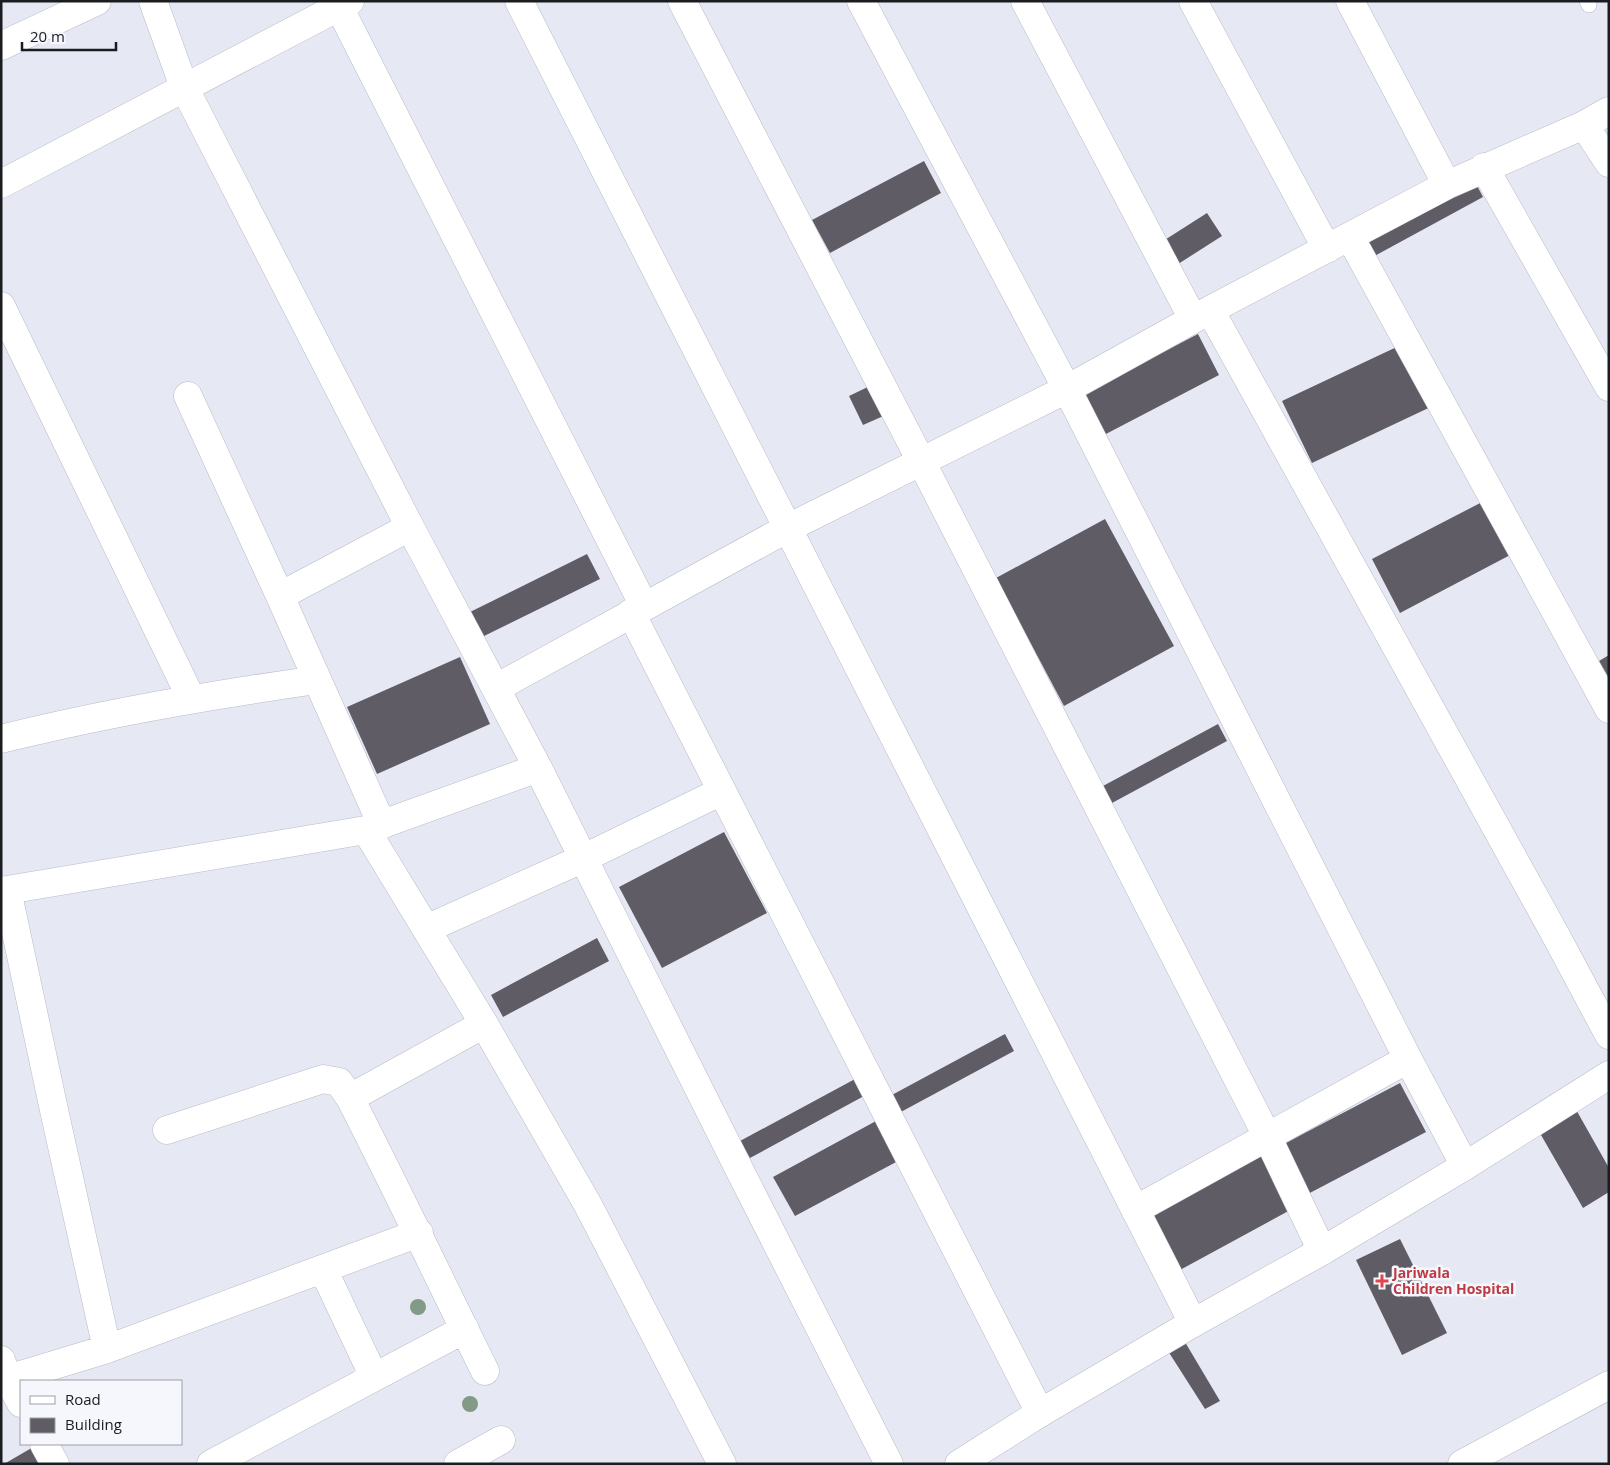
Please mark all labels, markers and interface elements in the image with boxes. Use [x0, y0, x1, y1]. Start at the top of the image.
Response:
scale bar [22, 20, 116, 52]
text: 20 m [30, 26, 65, 46]
place label: Jariwala Children Hospital [1391, 1263, 1514, 1298]
marker: Jariwala Children Hospital [1375, 1274, 1389, 1288]
legend [20, 1380, 182, 1445]
text: Road [65, 1389, 101, 1409]
text: Building [65, 1414, 122, 1434]

